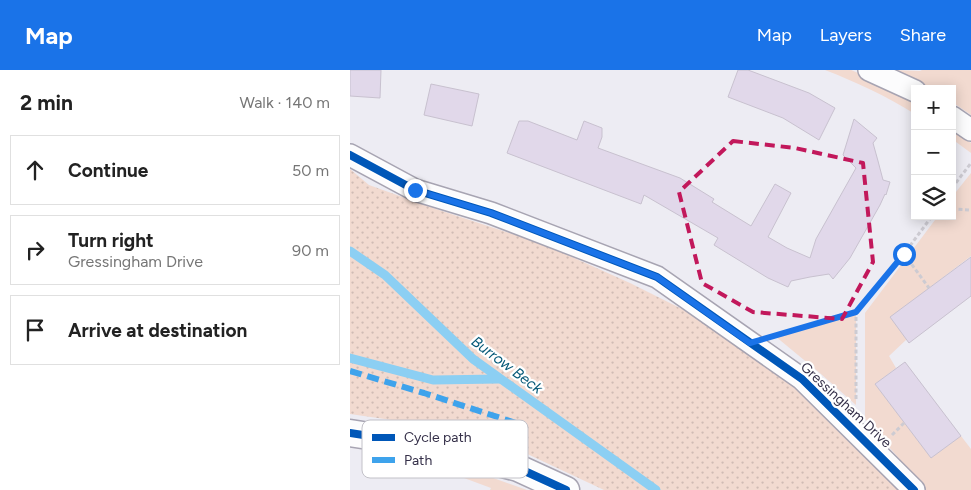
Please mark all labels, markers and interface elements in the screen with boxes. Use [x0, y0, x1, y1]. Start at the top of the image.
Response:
text: Map [25, 21, 73, 50]
text: Map [757, 24, 792, 46]
text: Layers [820, 24, 872, 46]
text: Share [900, 24, 946, 46]
map controls [911, 85, 956, 220]
button: + [911, 85, 956, 130]
text: 2 min [20, 90, 73, 115]
text: Walk · 140 m [240, 93, 330, 112]
button: − [911, 130, 956, 175]
icon: ahead [21, 156, 49, 184]
text: Continue [68, 159, 148, 182]
text: 50 m [292, 161, 329, 180]
button: layers [911, 175, 956, 220]
route end [404, 179, 427, 202]
text: Turn right [68, 229, 154, 252]
icon: right [21, 236, 49, 264]
text: 90 m [292, 241, 329, 260]
route start [893, 243, 916, 266]
text: Gressingham Drive [68, 252, 203, 271]
icon: arrive [21, 316, 49, 344]
text: Arrive at destination [68, 319, 247, 342]
water label: Burrow Beck [468, 332, 547, 398]
street label: Gressingham Drive [797, 359, 895, 452]
legend [362, 420, 528, 478]
text: Cycle path [404, 429, 472, 446]
text: Path [404, 452, 432, 469]

